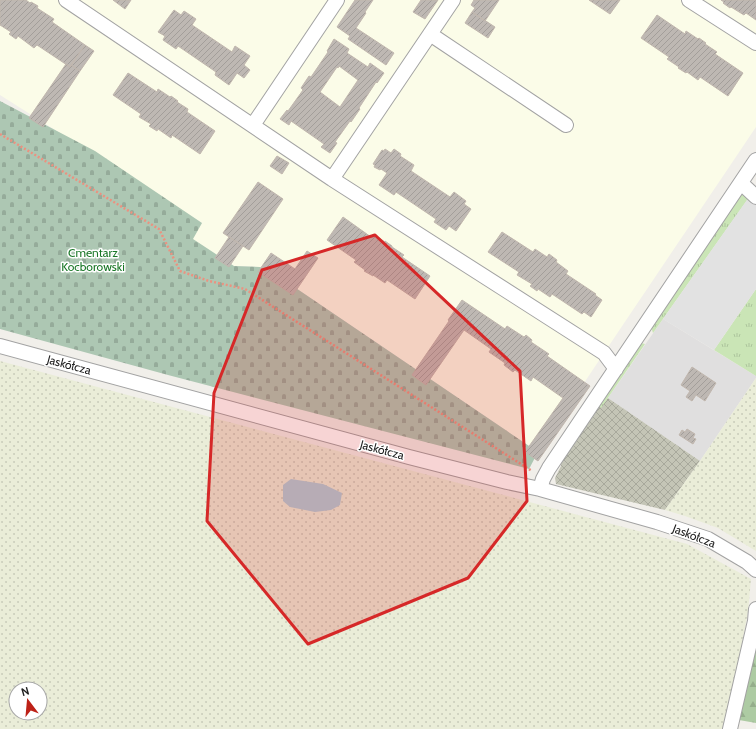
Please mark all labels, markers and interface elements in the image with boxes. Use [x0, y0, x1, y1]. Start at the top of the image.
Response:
park label: Cmentarz Kocborowski [61, 245, 125, 274]
street label: Jaskółcza [44, 351, 93, 378]
street label: Jaskółcza [357, 436, 406, 463]
street label: Jaskółcza [670, 520, 718, 551]
north arrow [8, 681, 48, 721]
text: N [20, 684, 31, 699]

